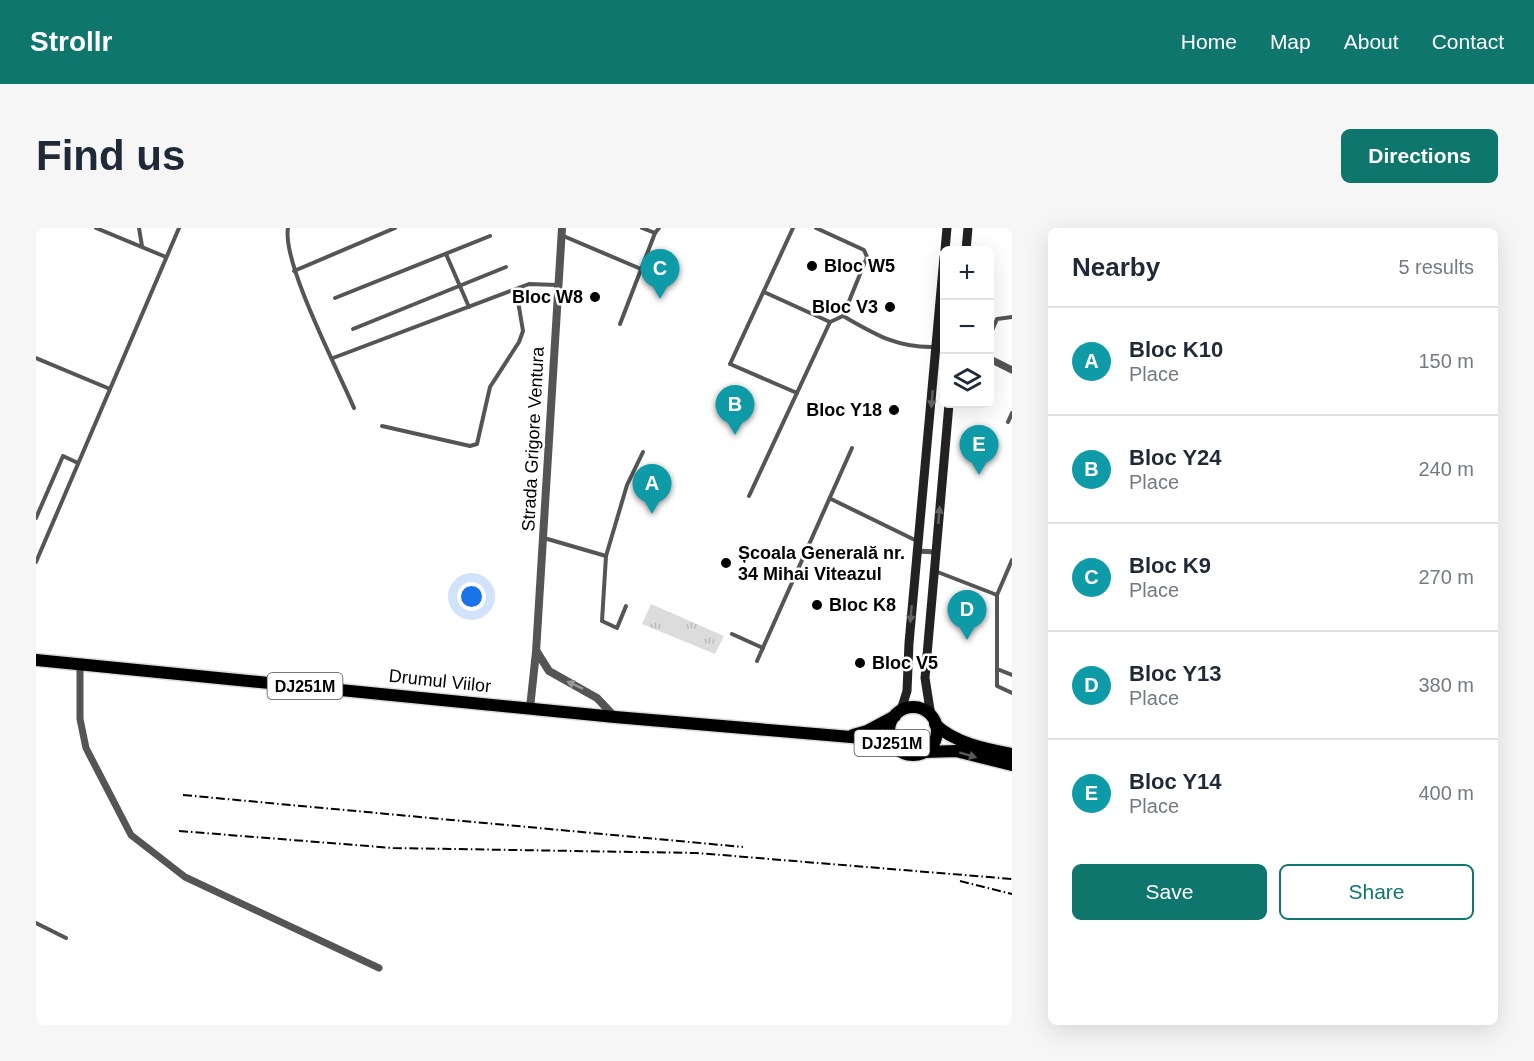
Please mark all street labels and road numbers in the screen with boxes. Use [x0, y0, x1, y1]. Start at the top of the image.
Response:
street label: Strada Grigore Ventura [518, 345, 548, 532]
street label: Drumul Viilor [388, 666, 492, 696]
road number: DJ251M [268, 673, 342, 699]
road number: DJ251M [854, 730, 930, 756]

